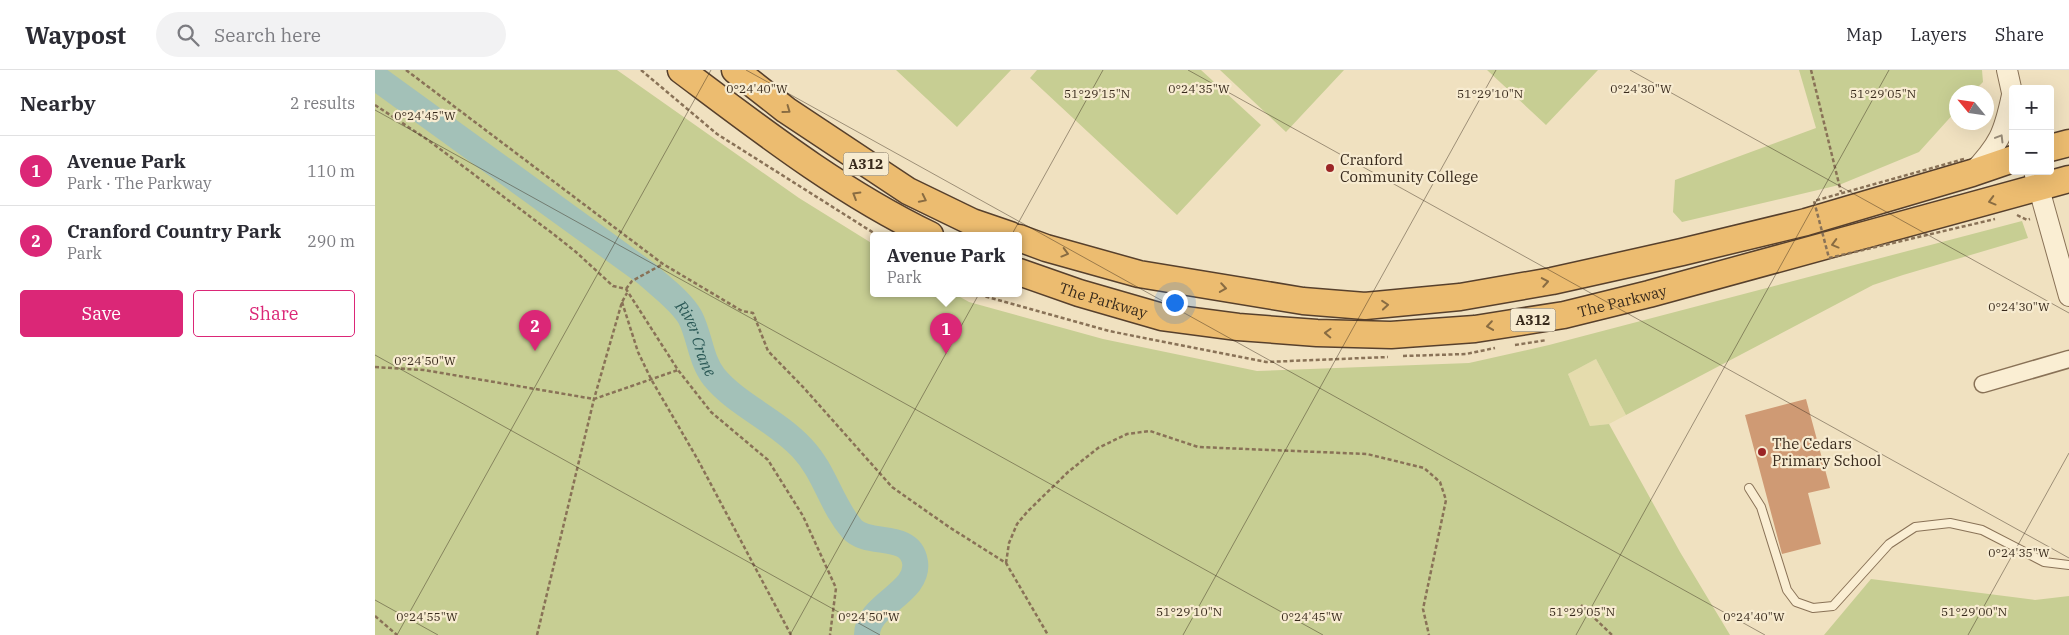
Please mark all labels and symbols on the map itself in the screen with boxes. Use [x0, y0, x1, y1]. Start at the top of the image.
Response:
text: 0°24'40"W [726, 81, 788, 96]
text: 0°24'35"W [1168, 81, 1230, 96]
text: 0°24'30"W [1610, 81, 1672, 96]
north arrow [1949, 85, 1994, 130]
text: 51°29'15"N [1064, 86, 1130, 101]
text: 51°29'10"N [1457, 86, 1523, 101]
text: 51°29'05"N [1850, 86, 1916, 101]
one-way arrow [781, 105, 790, 113]
text: 0°24'45"W [394, 108, 456, 123]
one-way arrow [1993, 135, 2003, 144]
place label: Cranford Community College [1340, 150, 1478, 186]
road number: A312 [843, 152, 889, 176]
marker: Cranford Community College [1324, 162, 1336, 174]
one-way arrow [853, 192, 862, 202]
one-way arrow [918, 192, 927, 202]
one-way arrow [1989, 196, 1997, 206]
one-way arrow [1831, 238, 1840, 249]
one-way arrow [1060, 248, 1068, 258]
street label: The Parkway [1057, 277, 1150, 322]
one-way arrow [1541, 278, 1550, 288]
street label: The Parkway [1576, 280, 1669, 321]
one-way arrow [1220, 282, 1228, 293]
your location [1162, 290, 1188, 316]
water label: River Crane [671, 295, 721, 380]
one-way arrow [1381, 299, 1389, 310]
text: 0°24'30"W [1988, 299, 2050, 314]
road number: A312 [1511, 308, 1555, 332]
pin: 2 [519, 310, 551, 351]
pin: 1 [930, 313, 962, 354]
one-way arrow [1486, 321, 1495, 331]
one-way arrow [1324, 328, 1332, 338]
text: 0°24'50"W [394, 353, 456, 368]
place label: The Cedars Primary School [1772, 434, 1881, 470]
marker: The Cedars Primary School [1756, 446, 1768, 458]
text: 0°24'35"W [1988, 545, 2050, 560]
text: 51°29'10"N [1156, 604, 1222, 619]
text: 51°29'05"N [1549, 604, 1615, 619]
text: 51°29'00"N [1941, 604, 2007, 619]
text: 0°24'55"W [396, 609, 458, 624]
text: 0°24'50"W [838, 609, 900, 624]
text: 0°24'45"W [1281, 609, 1343, 624]
text: 0°24'40"W [1723, 609, 1785, 624]

